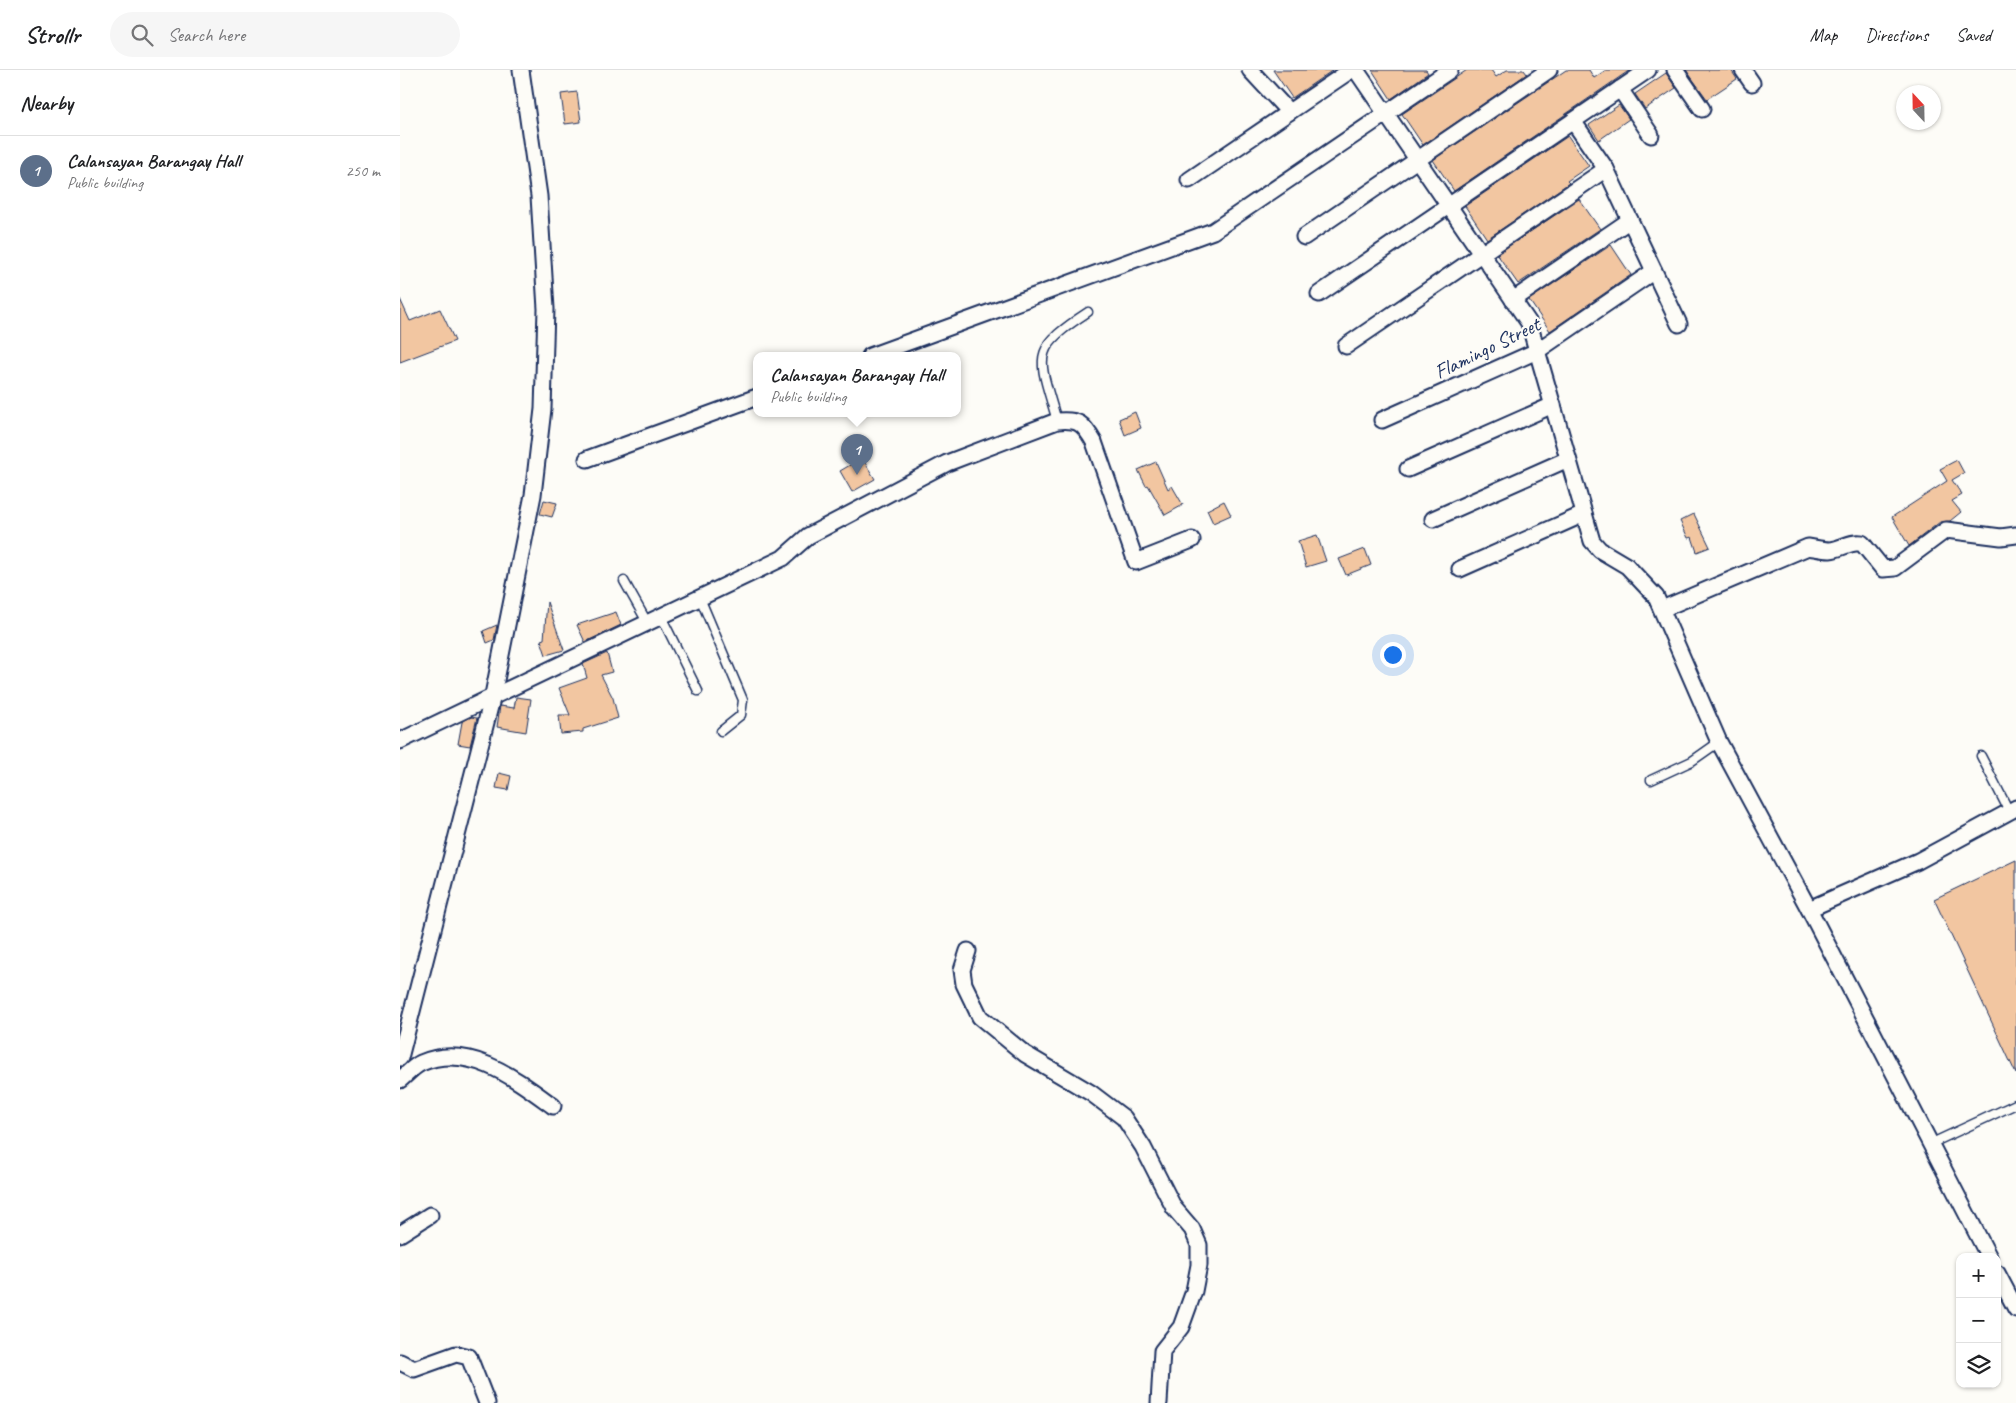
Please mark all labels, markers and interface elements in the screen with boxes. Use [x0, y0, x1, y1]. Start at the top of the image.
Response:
search box [110, 12, 460, 57]
text: Strollr [25, 20, 80, 50]
icon: search [128, 21, 156, 49]
text: Search here [168, 23, 245, 47]
text: Map [1810, 24, 1837, 46]
text: Directions [1865, 24, 1928, 46]
text: Saved [1956, 24, 1991, 46]
north arrow [1896, 85, 1941, 130]
text: Nearby [20, 90, 73, 116]
text: Calansayan Barangay Hall [67, 149, 240, 173]
text: 1 [32, 161, 40, 181]
text: 250 m [346, 161, 380, 181]
text: Public building [67, 173, 143, 193]
street label: Flamingo Street [1430, 310, 1546, 385]
popup [753, 352, 961, 417]
text: Calansayan Barangay Hall [770, 363, 944, 387]
text: Public building [770, 387, 846, 407]
pin: 1 [841, 434, 873, 475]
your location [1380, 642, 1406, 668]
map controls [1956, 1253, 2001, 1388]
button: + [1956, 1253, 2001, 1298]
button: − [1956, 1298, 2001, 1343]
button: layers [1956, 1343, 2001, 1388]

